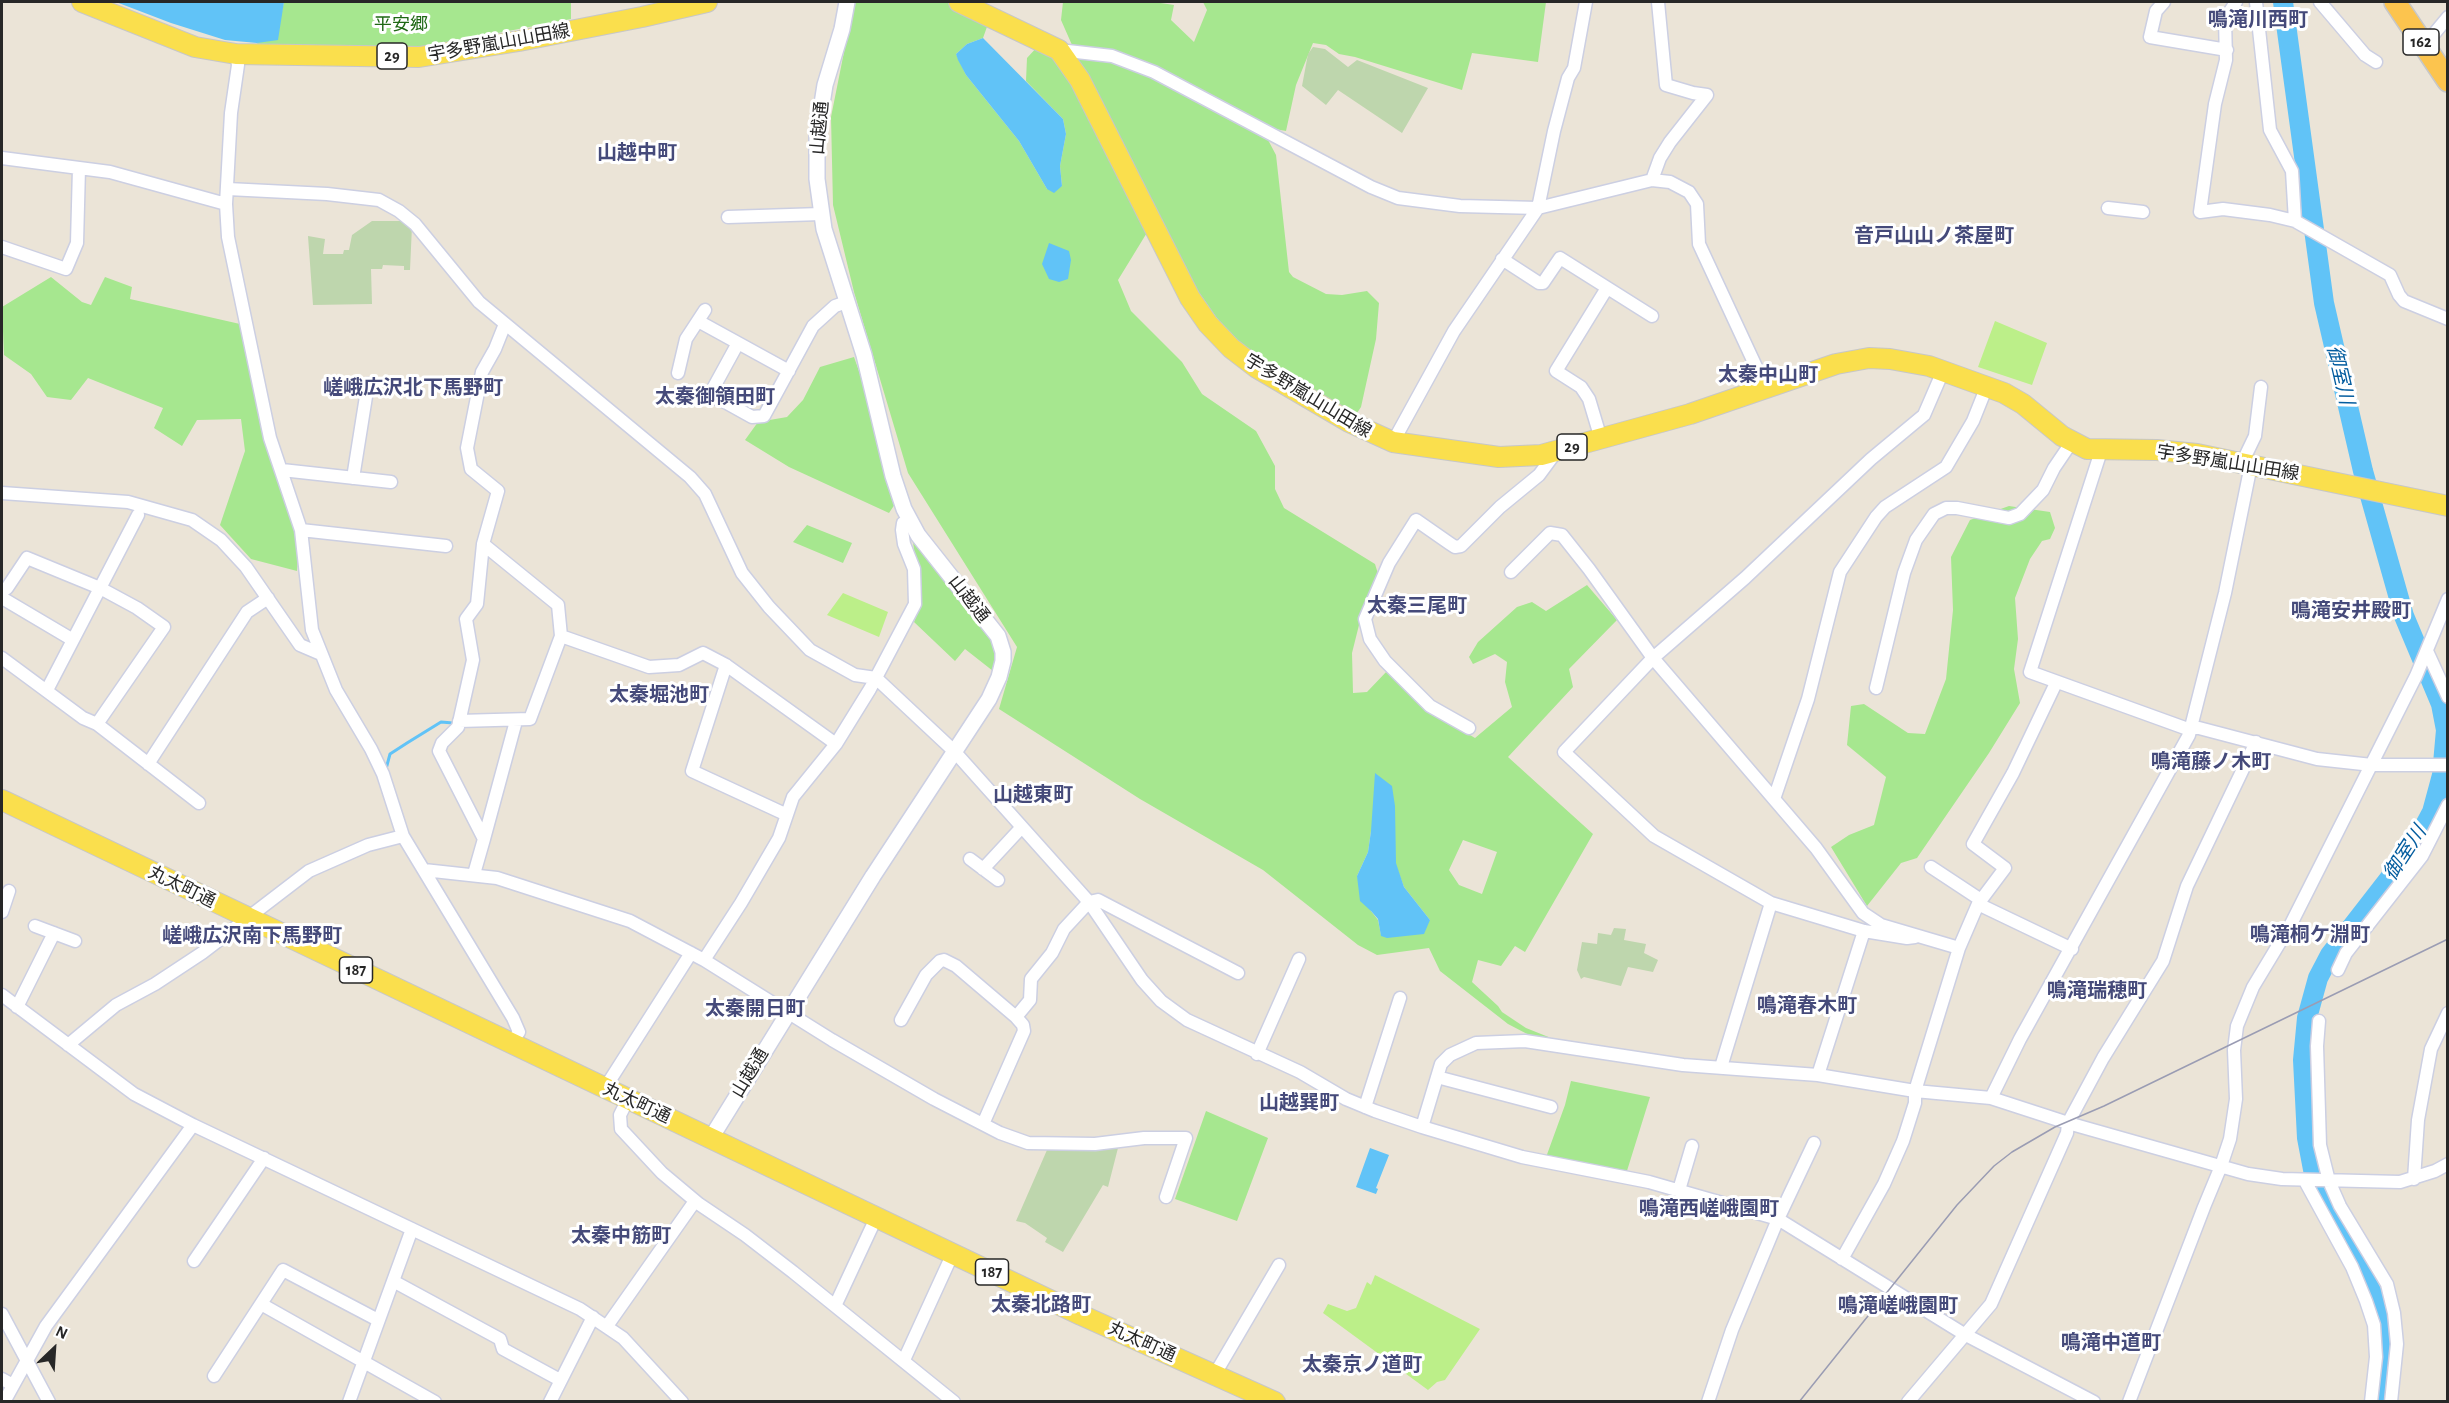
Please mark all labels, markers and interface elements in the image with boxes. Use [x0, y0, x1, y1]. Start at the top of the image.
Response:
district label: 鳴滝川西町 [2208, 8, 2308, 32]
park label: 平安郷 [374, 14, 428, 36]
street label: 宇多野嵐山山田線 [426, 20, 572, 66]
road number: 162 [2403, 29, 2439, 55]
road number: 29 [377, 43, 407, 69]
street label: 山越通 [807, 100, 833, 156]
district label: 山越中町 [597, 141, 677, 165]
district label: 音戸山山ノ茶屋町 [1854, 224, 2014, 248]
water label: 御室川 [2322, 343, 2358, 407]
street label: 宇多野嵐山山田線 [1241, 350, 1375, 442]
district label: 太秦中山町 [1718, 363, 1818, 387]
district label: 嵯峨広沢北下馬野町 [323, 376, 503, 400]
district label: 太秦御領田町 [655, 385, 775, 409]
road number: 29 [1557, 434, 1587, 460]
street label: 宇多野嵐山山田線 [2155, 441, 2301, 485]
street label: 山越通 [944, 571, 994, 627]
district label: 太秦三尾町 [1367, 594, 1467, 618]
district label: 鳴滝安井殿町 [2291, 599, 2411, 623]
district label: 太秦堀池町 [609, 683, 709, 707]
district label: 鳴滝藤ノ木町 [2151, 750, 2271, 774]
district label: 山越東町 [993, 783, 1073, 807]
water label: 御室川 [2379, 821, 2431, 885]
street label: 丸太町通 [145, 862, 219, 912]
district label: 鳴滝桐ケ淵町 [2250, 923, 2370, 947]
district label: 嵯峨広沢南下馬野町 [162, 924, 342, 948]
road number: 187 [340, 957, 372, 983]
district label: 鳴滝瑞穂町 [2047, 979, 2147, 1003]
district label: 鳴滝春木町 [1757, 994, 1857, 1018]
district label: 太秦開日町 [705, 997, 805, 1021]
street label: 山越通 [727, 1044, 773, 1102]
street label: 丸太町通 [600, 1078, 674, 1128]
district label: 山越巽町 [1259, 1091, 1339, 1115]
district label: 鳴滝西嵯峨園町 [1639, 1197, 1779, 1221]
district label: 太秦中筋町 [571, 1224, 671, 1248]
road number: 187 [976, 1259, 1008, 1285]
district label: 太秦北路町 [991, 1293, 1091, 1317]
district label: 鳴滝嵯峨園町 [1838, 1294, 1958, 1318]
street label: 丸太町通 [1105, 1317, 1179, 1367]
north arrow [24, 1319, 84, 1379]
text: N [53, 1323, 70, 1342]
district label: 鳴滝中道町 [2061, 1331, 2161, 1355]
district label: 太秦京ノ道町 [1302, 1353, 1422, 1377]

